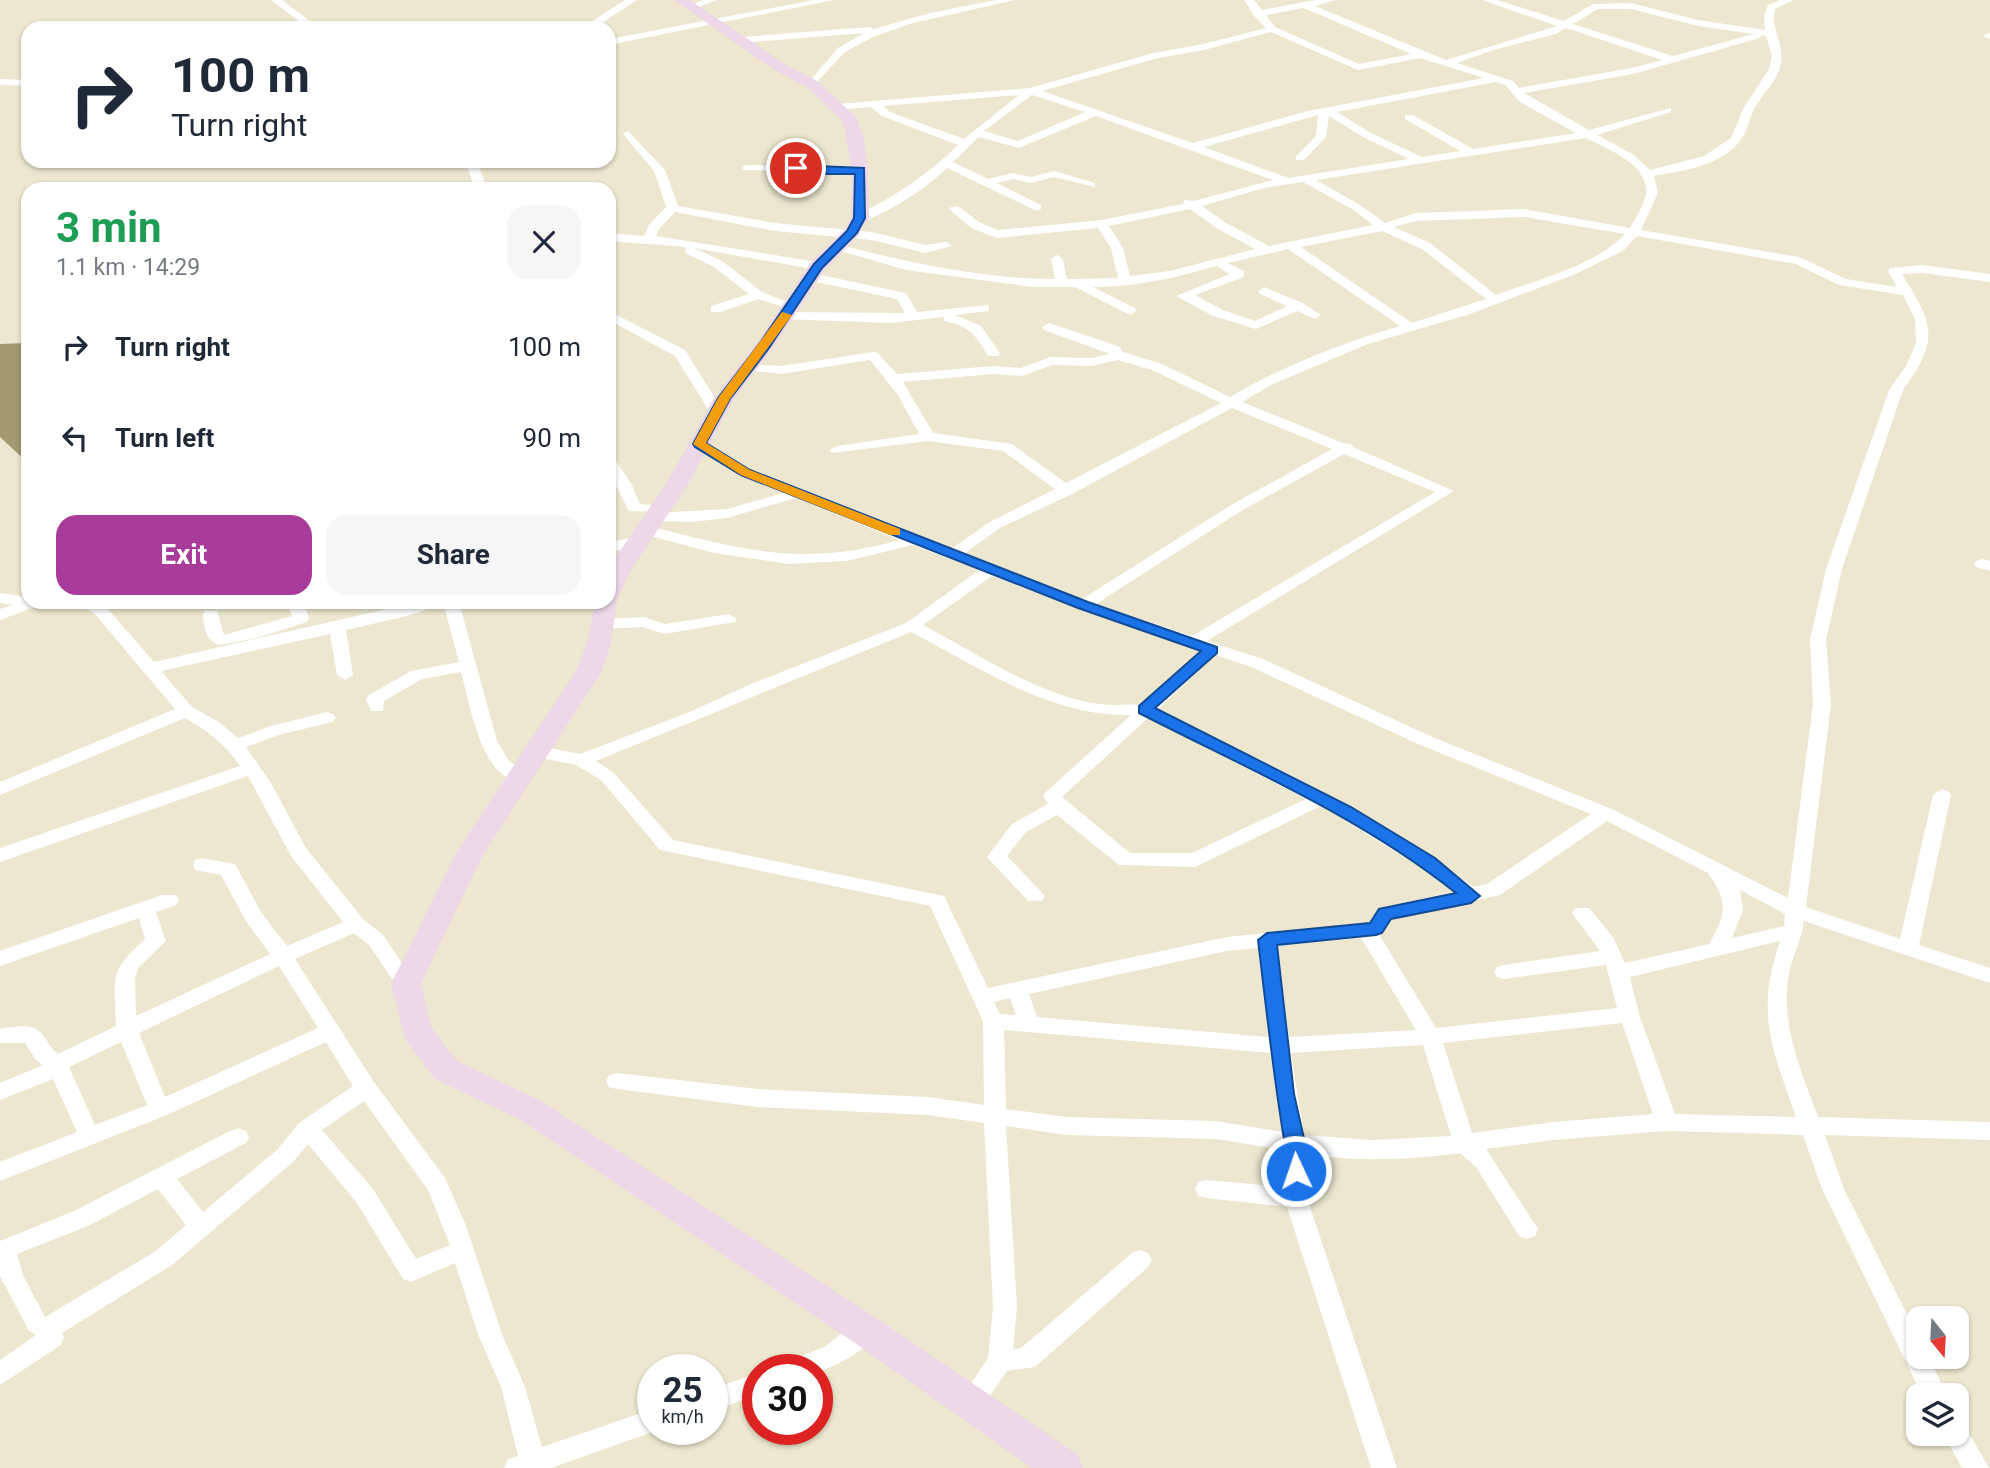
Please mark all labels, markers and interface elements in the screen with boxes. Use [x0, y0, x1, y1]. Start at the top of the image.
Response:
text: 100 m [171, 47, 310, 104]
icon: right [56, 49, 147, 140]
text: Turn right [171, 106, 307, 144]
pin [766, 138, 826, 198]
icon: arrive [777, 149, 815, 187]
text: 3 min [56, 203, 162, 252]
button: close [507, 205, 581, 279]
text: 1.1 km · 14:29 [56, 254, 200, 281]
icon: right [56, 328, 94, 366]
text: Turn right [115, 332, 230, 362]
text: 100 m [508, 332, 581, 362]
icon: left [56, 419, 94, 457]
text: Turn left [115, 423, 214, 453]
text: 90 m [523, 423, 581, 453]
button: Exit [56, 515, 312, 595]
button: Share [326, 515, 581, 595]
position arrow [1259, 1134, 1333, 1208]
north arrow [1906, 1306, 1969, 1368]
map controls [1906, 1306, 1969, 1446]
speed limit sign: 30 [742, 1354, 833, 1445]
text: 25 [662, 1370, 703, 1411]
button: layers [1906, 1383, 1969, 1446]
text: km/h [661, 1406, 704, 1427]

